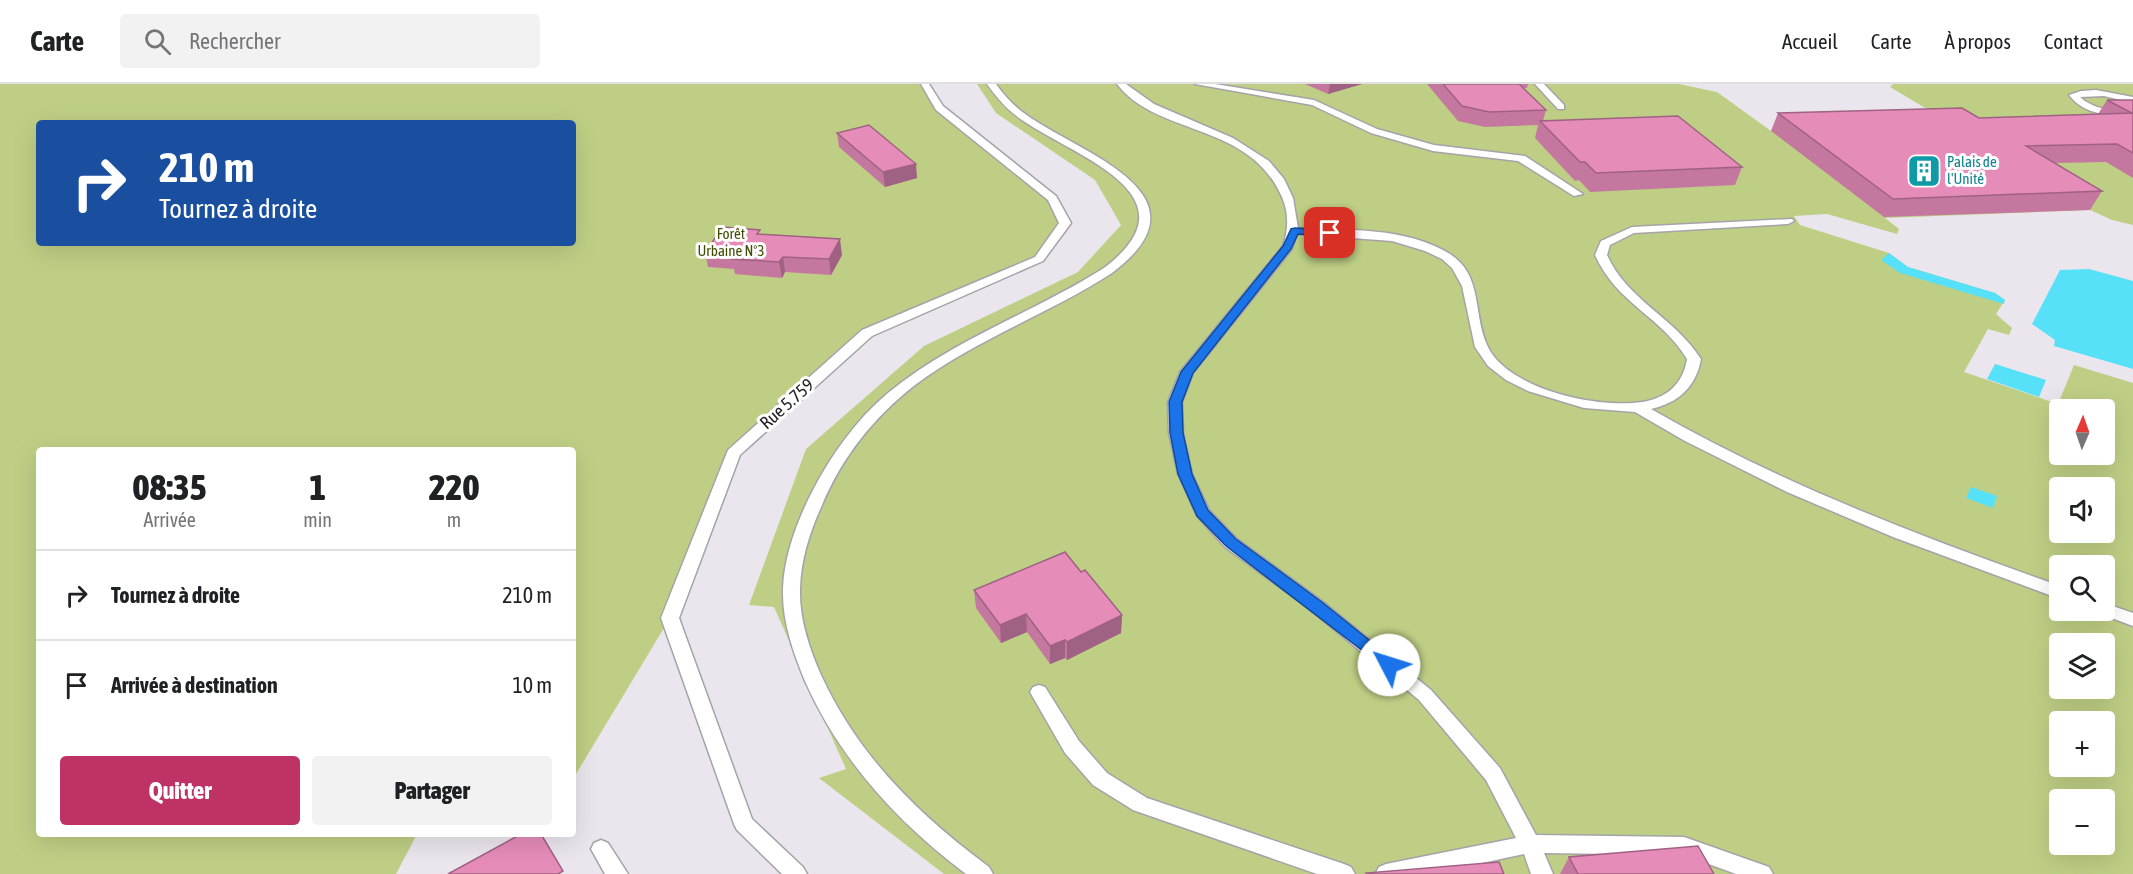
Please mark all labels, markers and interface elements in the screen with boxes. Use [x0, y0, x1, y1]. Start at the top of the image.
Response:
search box [120, 14, 540, 68]
text: Carte [30, 25, 84, 57]
icon: search [141, 25, 174, 58]
text: Rechercher [189, 28, 281, 54]
text: Accueil [1782, 29, 1838, 53]
text: Carte [1871, 29, 1911, 53]
text: À propos [1944, 29, 2011, 53]
text: Contact [2044, 29, 2103, 53]
text: 210 m [159, 143, 254, 191]
icon: right [60, 144, 138, 222]
building icon: Palais de l'Unité [1906, 153, 1942, 189]
place label: Palais de l'Unité [1947, 153, 1997, 187]
text: Tournez à droite [159, 193, 317, 224]
pin [1304, 207, 1355, 258]
icon: arrive [1313, 216, 1346, 249]
park label: Forêt Urbaine N°3 [698, 225, 765, 259]
street label: Rue 5.759 [755, 374, 818, 433]
north arrow [2049, 399, 2115, 465]
map controls [2049, 399, 2115, 855]
text: 08:35 [133, 466, 207, 508]
text: 1 [309, 466, 326, 508]
text: 220 [429, 466, 479, 508]
button: sound [2049, 477, 2115, 543]
text: Arrivée [144, 508, 196, 531]
text: min [303, 508, 332, 531]
text: m [447, 508, 461, 531]
button: search [2049, 555, 2115, 621]
icon: right [60, 579, 93, 612]
text: Tournez à droite [111, 582, 240, 608]
text: 210 m [502, 582, 552, 608]
position arrow [1357, 633, 1421, 697]
button: layers [2049, 633, 2115, 699]
icon: arrive [60, 669, 93, 702]
text: Arrivée à destination [111, 672, 278, 698]
text: 10 m [512, 672, 552, 698]
button: + [2049, 711, 2115, 777]
button: Quitter [60, 756, 300, 825]
button: Partager [312, 756, 552, 825]
button: − [2049, 789, 2115, 855]

